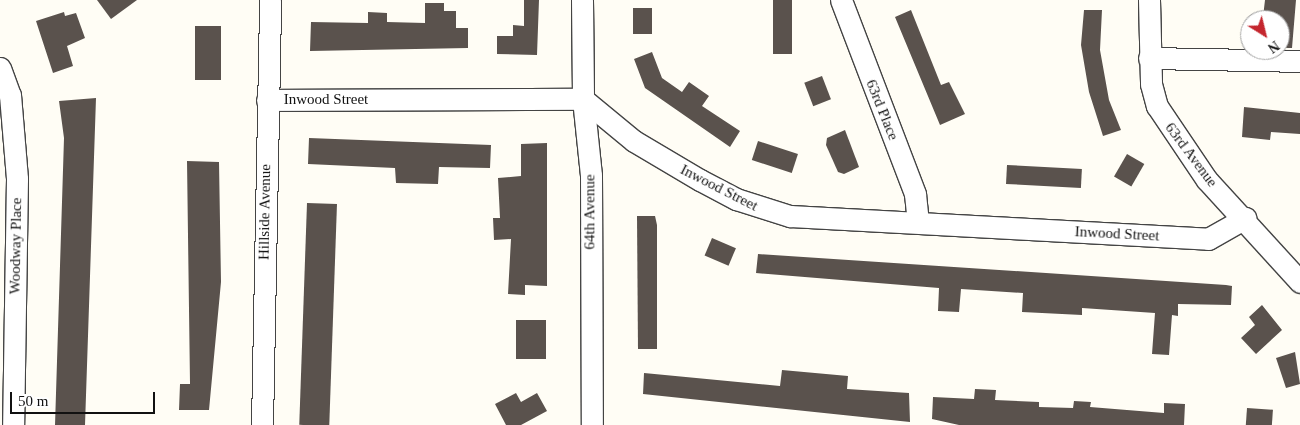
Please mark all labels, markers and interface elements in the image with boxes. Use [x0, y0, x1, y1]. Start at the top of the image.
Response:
north arrow [1240, 10, 1290, 60]
text: N [1265, 38, 1282, 56]
street label: 63rd Place [862, 77, 902, 143]
street label: Inwood Street [284, 91, 368, 109]
street label: 63rd Avenue [1161, 119, 1221, 191]
street label: Inwood Street [677, 161, 761, 215]
street label: Hillside Avenue [255, 163, 275, 261]
street label: 64th Avenue [581, 174, 599, 250]
street label: Woodway Place [6, 198, 26, 294]
street label: Inwood Street [1074, 223, 1160, 245]
scale bar [12, 382, 158, 414]
text: 50 m [18, 393, 48, 409]

